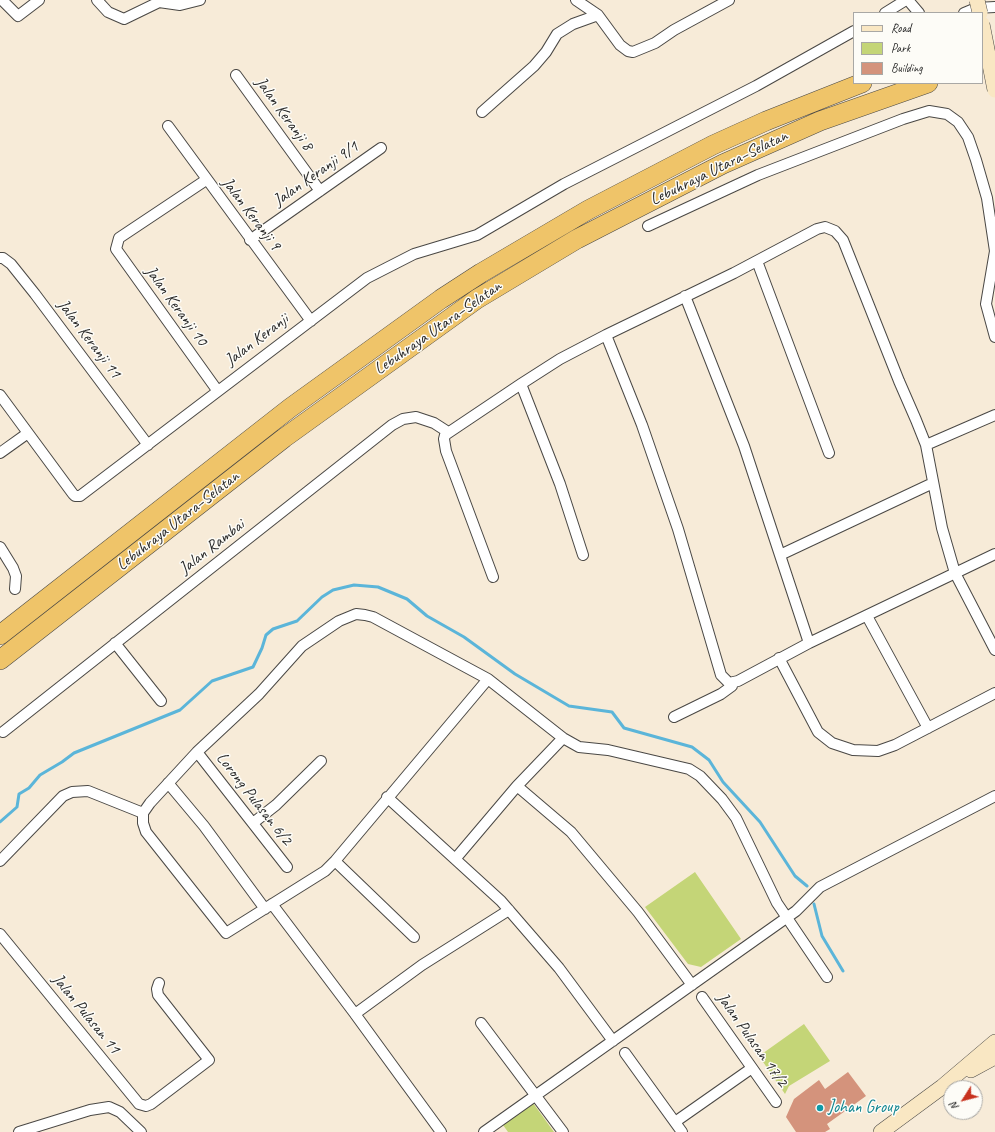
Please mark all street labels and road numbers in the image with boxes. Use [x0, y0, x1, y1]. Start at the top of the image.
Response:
street label: Jalan Keranji 8 [250, 73, 318, 155]
street label: Lebuhraya Utara–Selatan [647, 126, 791, 210]
street label: Jalan Keranji 9/1 [269, 137, 363, 211]
street label: Jalan Keranji 9 [217, 173, 285, 255]
street label: Jalan Keranji 10 [140, 262, 212, 350]
street label: Lebuhraya Utara–Selatan [370, 276, 506, 380]
street label: Jalan Keranji 11 [53, 295, 125, 383]
street label: Jalan Keranji [221, 309, 293, 371]
street label: Lebuhraya Utara–Selatan [112, 467, 244, 575]
street label: Jalan Rambai [175, 515, 249, 579]
street label: Lorong Pulasan 6/2 [211, 749, 297, 849]
street label: Jalan Pulasan 11 [47, 970, 125, 1058]
street label: Jalan Pulasan 17/2 [712, 989, 792, 1091]

